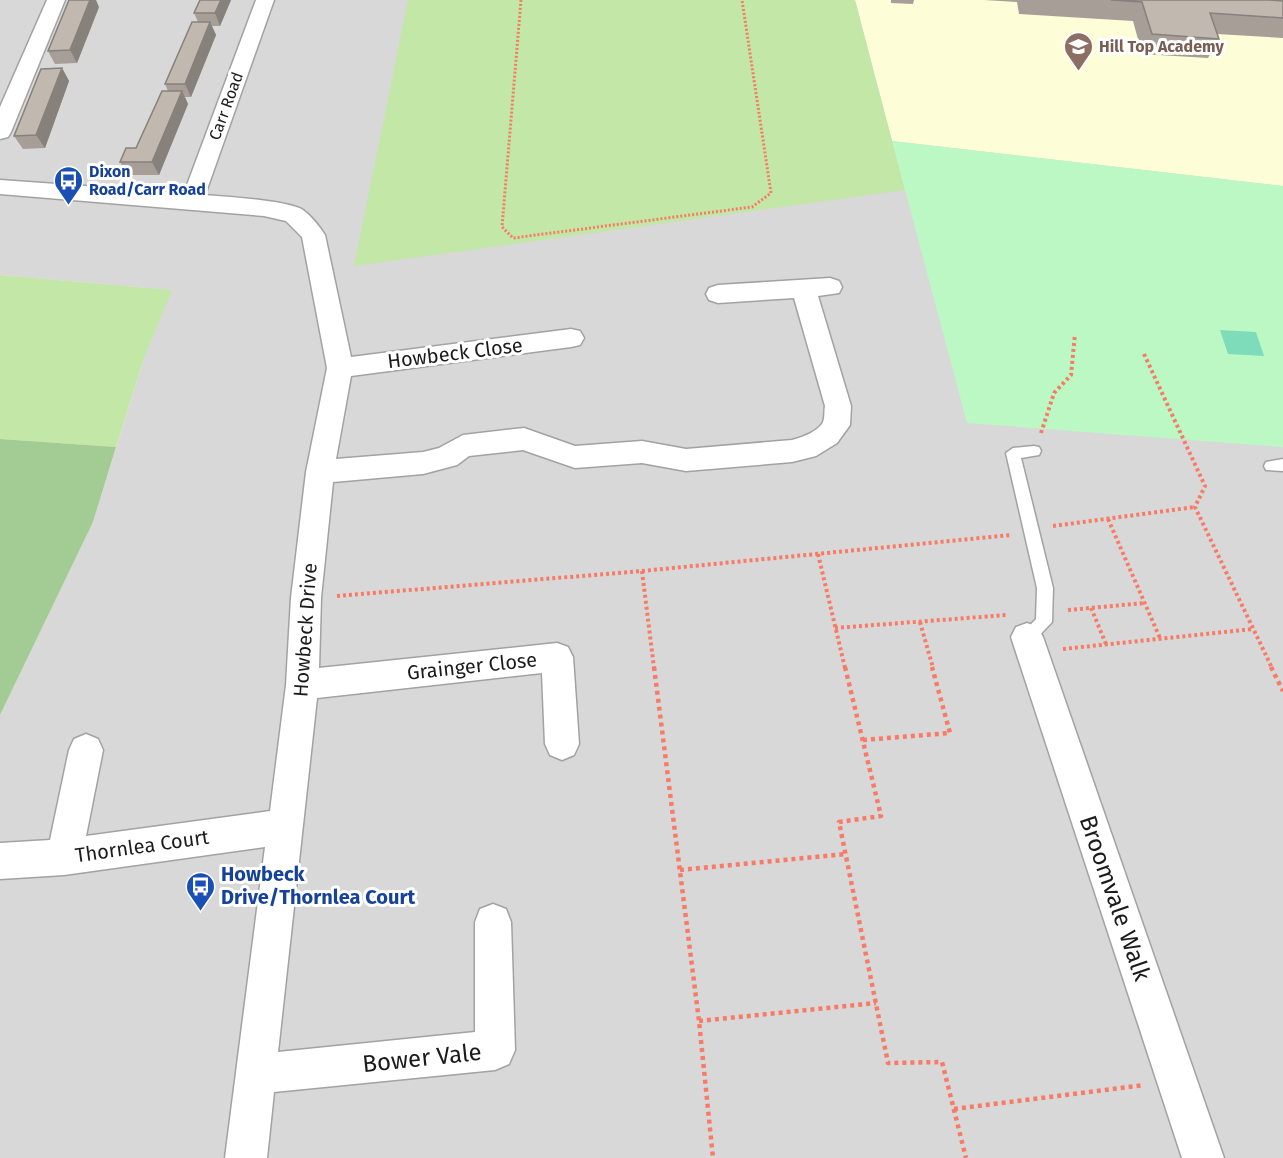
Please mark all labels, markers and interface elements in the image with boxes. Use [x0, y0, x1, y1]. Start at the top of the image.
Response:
school or university icon: Hill Top Academy [1062, 30, 1094, 72]
place label: Hill Top Academy [1099, 37, 1224, 56]
street label: Carr Road [205, 69, 247, 143]
place label: Dixon Road/Carr Road [89, 162, 206, 199]
bus stop icon: Dixon Road/Carr Road [52, 164, 84, 206]
street label: Howbeck Close [386, 333, 524, 373]
street label: Howbeck Drive [288, 562, 322, 698]
street label: Grainger Close [406, 647, 538, 685]
street label: Broomvale Walk [1074, 811, 1157, 985]
street label: Thornlea Court [74, 825, 211, 867]
place label: Howbeck Drive/Thornlea Court [221, 862, 415, 909]
bus stop icon: Howbeck Drive/Thornlea Court [184, 870, 216, 912]
street label: Bower Vale [361, 1038, 483, 1078]

